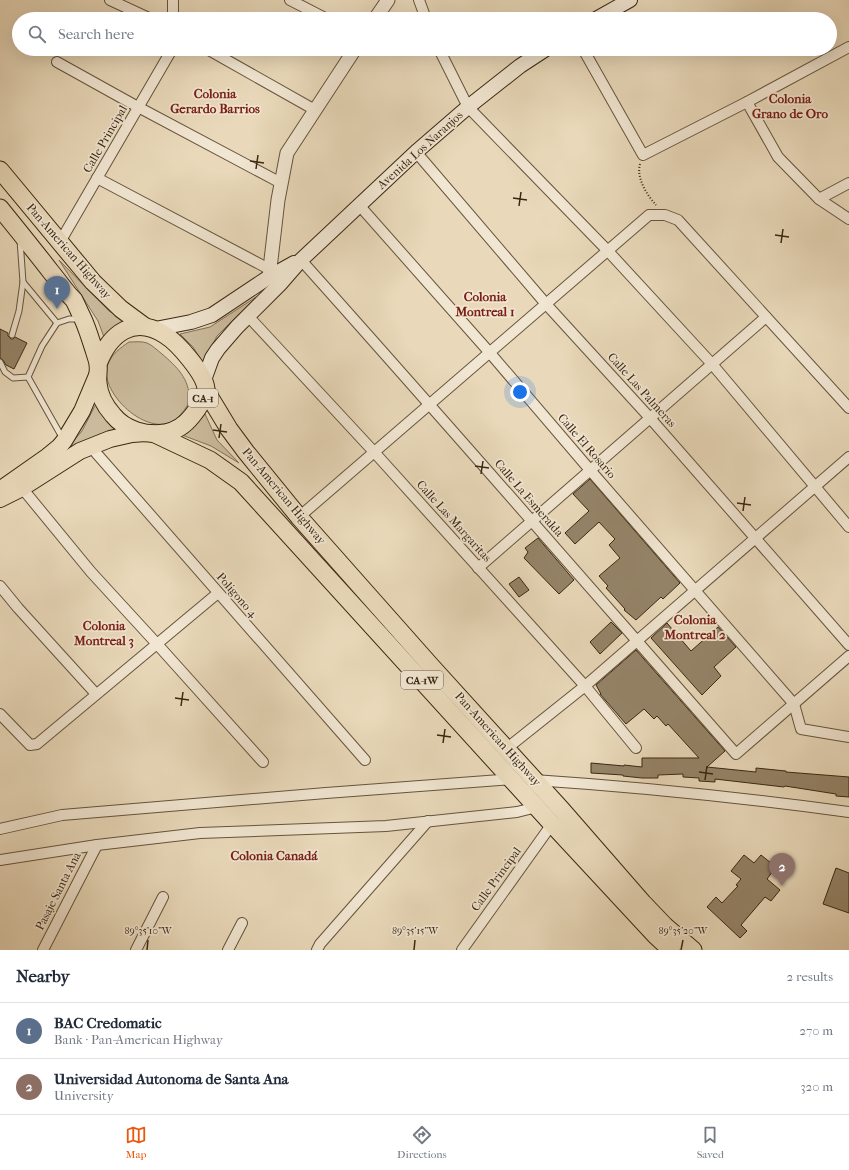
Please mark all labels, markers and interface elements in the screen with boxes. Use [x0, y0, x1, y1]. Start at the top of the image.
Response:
search box [12, 12, 837, 56]
icon: search [26, 23, 48, 45]
text: Search here [58, 25, 134, 43]
district label: Colonia Gerardo Barrios [170, 86, 260, 116]
district label: Colonia Grano de Oro [752, 91, 829, 121]
street label: Calle Principal [80, 102, 130, 175]
street label: Avenida Los Naranjos [374, 108, 466, 193]
street label: Pan-American Highway [24, 200, 115, 302]
pin: 1 [44, 276, 70, 309]
district label: Colonia Montreal 1 [454, 289, 515, 319]
street label: Calle Las Palmeras [605, 350, 680, 431]
your location [510, 382, 530, 402]
road number: CA-1 [188, 389, 218, 407]
street label: Calle El Rosario [555, 411, 619, 481]
street label: Pan-American Highway [239, 445, 329, 548]
street label: Calle La Esmeralda [492, 457, 567, 540]
street label: Calle Las Margaritas [414, 477, 495, 565]
street label: Poligono 4 [214, 570, 261, 621]
district label: Colonia Montreal 2 [663, 612, 726, 642]
district label: Colonia Montreal 3 [73, 618, 134, 649]
road number: CA-1W [401, 671, 443, 689]
street label: Pan-American Highway [452, 689, 544, 789]
street label: Calle Principal [468, 844, 524, 914]
district label: Colonia Canadá [231, 848, 318, 863]
street label: Pasaje Santa Ana [32, 849, 84, 932]
pin: 2 [769, 853, 795, 886]
text: 89°35'10"W [124, 925, 173, 937]
text: 89°35'15"W [392, 925, 439, 937]
text: 89°35'20"W [659, 925, 709, 937]
text: Nearby [16, 966, 70, 986]
text: 2 results [787, 969, 833, 984]
text: BAC Credomatic [54, 1014, 162, 1032]
text: 1 [27, 1023, 31, 1038]
text: 270 m [799, 1023, 833, 1038]
text: Bank · Pan-American Highway [54, 1032, 223, 1047]
text: Universidad Autonoma de Santa Ana [54, 1070, 289, 1088]
text: 2 [26, 1079, 32, 1094]
text: 320 m [800, 1079, 833, 1094]
text: University [54, 1088, 114, 1103]
tab: Map [125, 1124, 147, 1161]
tab: Directions [397, 1124, 447, 1161]
tab: Saved [697, 1124, 724, 1161]

